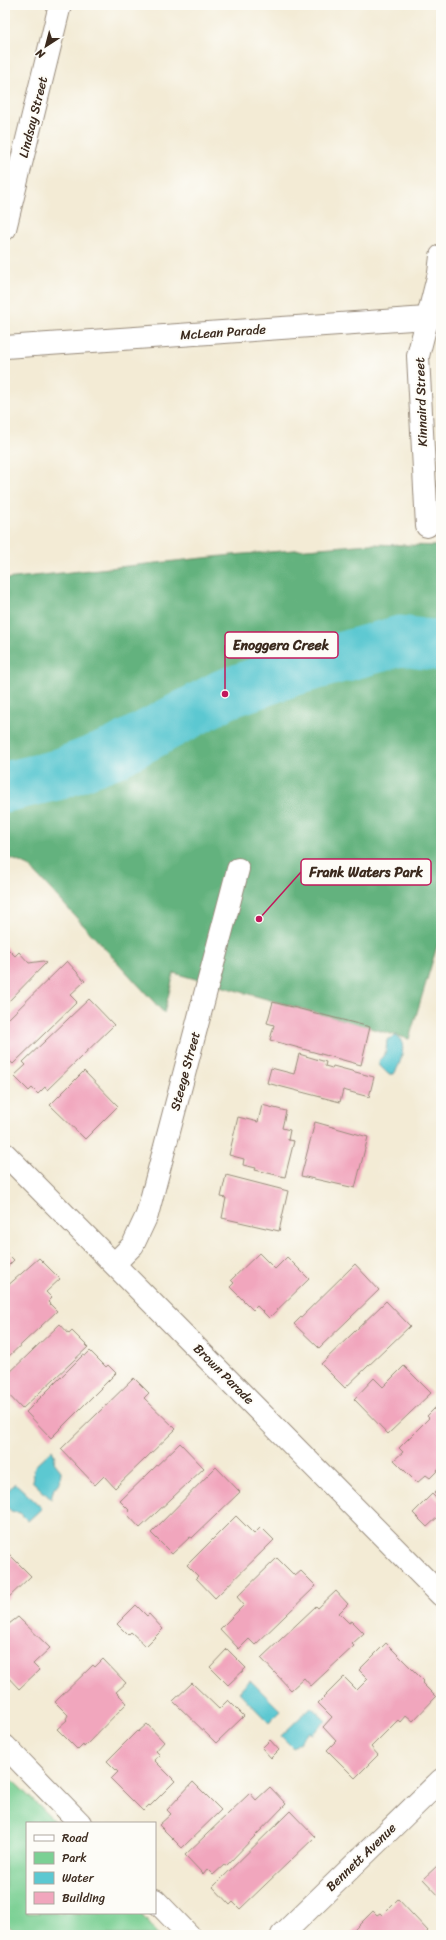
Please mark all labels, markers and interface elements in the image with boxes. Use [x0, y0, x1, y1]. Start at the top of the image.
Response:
north arrow [26, 26, 66, 66]
text: N [31, 44, 50, 64]
street label: Lindsay Street [12, 74, 54, 160]
street label: McLean Parade [179, 318, 267, 346]
street label: Kinnaird Street [408, 357, 434, 447]
callout: Enoggera Creek [225, 632, 338, 658]
text: Enoggera Creek [233, 633, 330, 658]
callout: Frank Waters Park [301, 859, 431, 885]
text: Frank Waters Park [308, 860, 423, 885]
street label: Steege Street [163, 1029, 207, 1113]
street label: Brown Parade [188, 1338, 260, 1410]
street label: Bennett Avenue [320, 1817, 402, 1897]
legend [26, 1822, 156, 1914]
text: Road [62, 1827, 89, 1849]
text: Park [62, 1847, 87, 1869]
text: Water [62, 1867, 95, 1889]
text: Building [62, 1887, 105, 1909]

